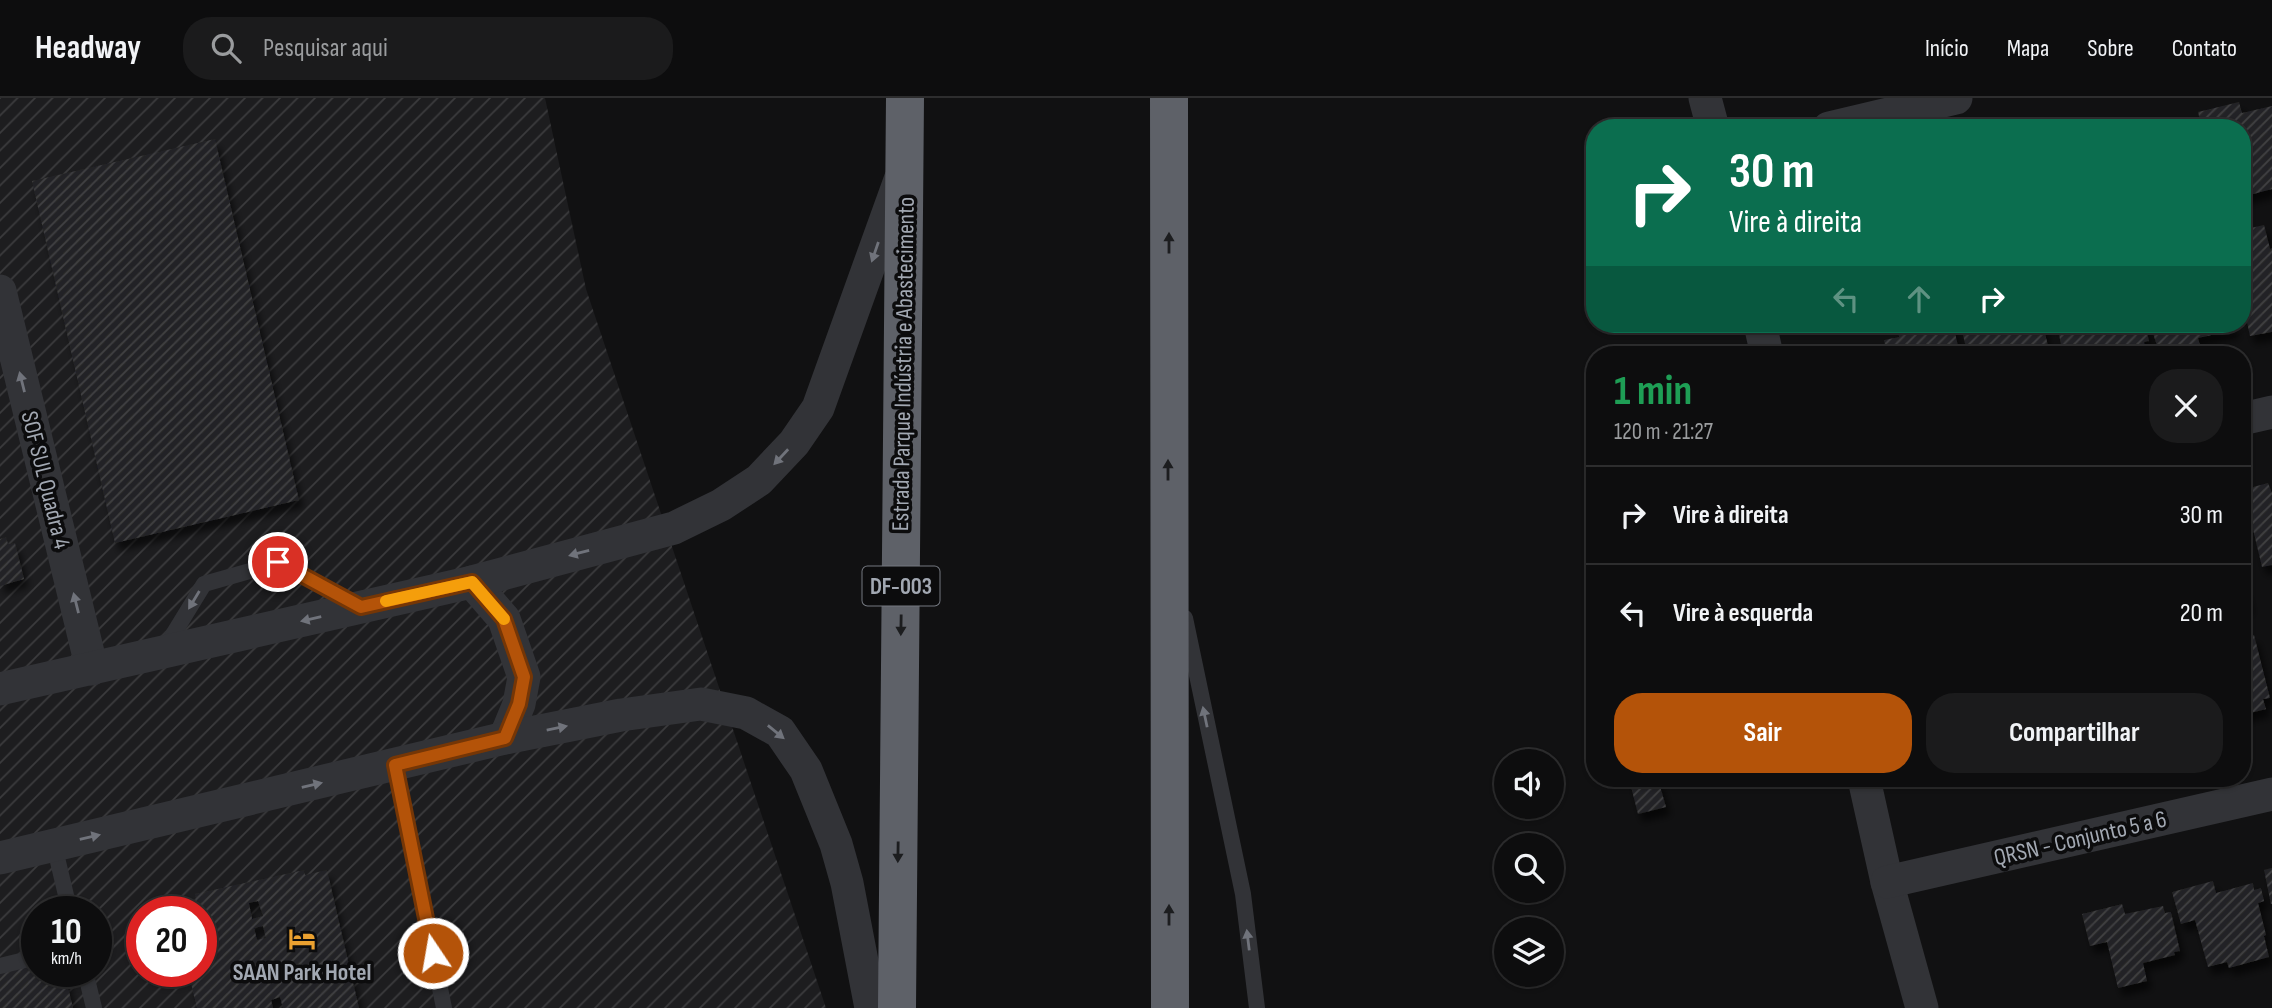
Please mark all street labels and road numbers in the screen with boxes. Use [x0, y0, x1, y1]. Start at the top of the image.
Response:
street label: Estrada Parque Indústria e Abastecimento [886, 197, 921, 531]
street label: SOF SUL Quadra 4 [14, 408, 77, 552]
road number: DF-003 [862, 566, 940, 606]
street label: QRSN - Conjunto 5 a 6 [1991, 805, 2169, 872]

